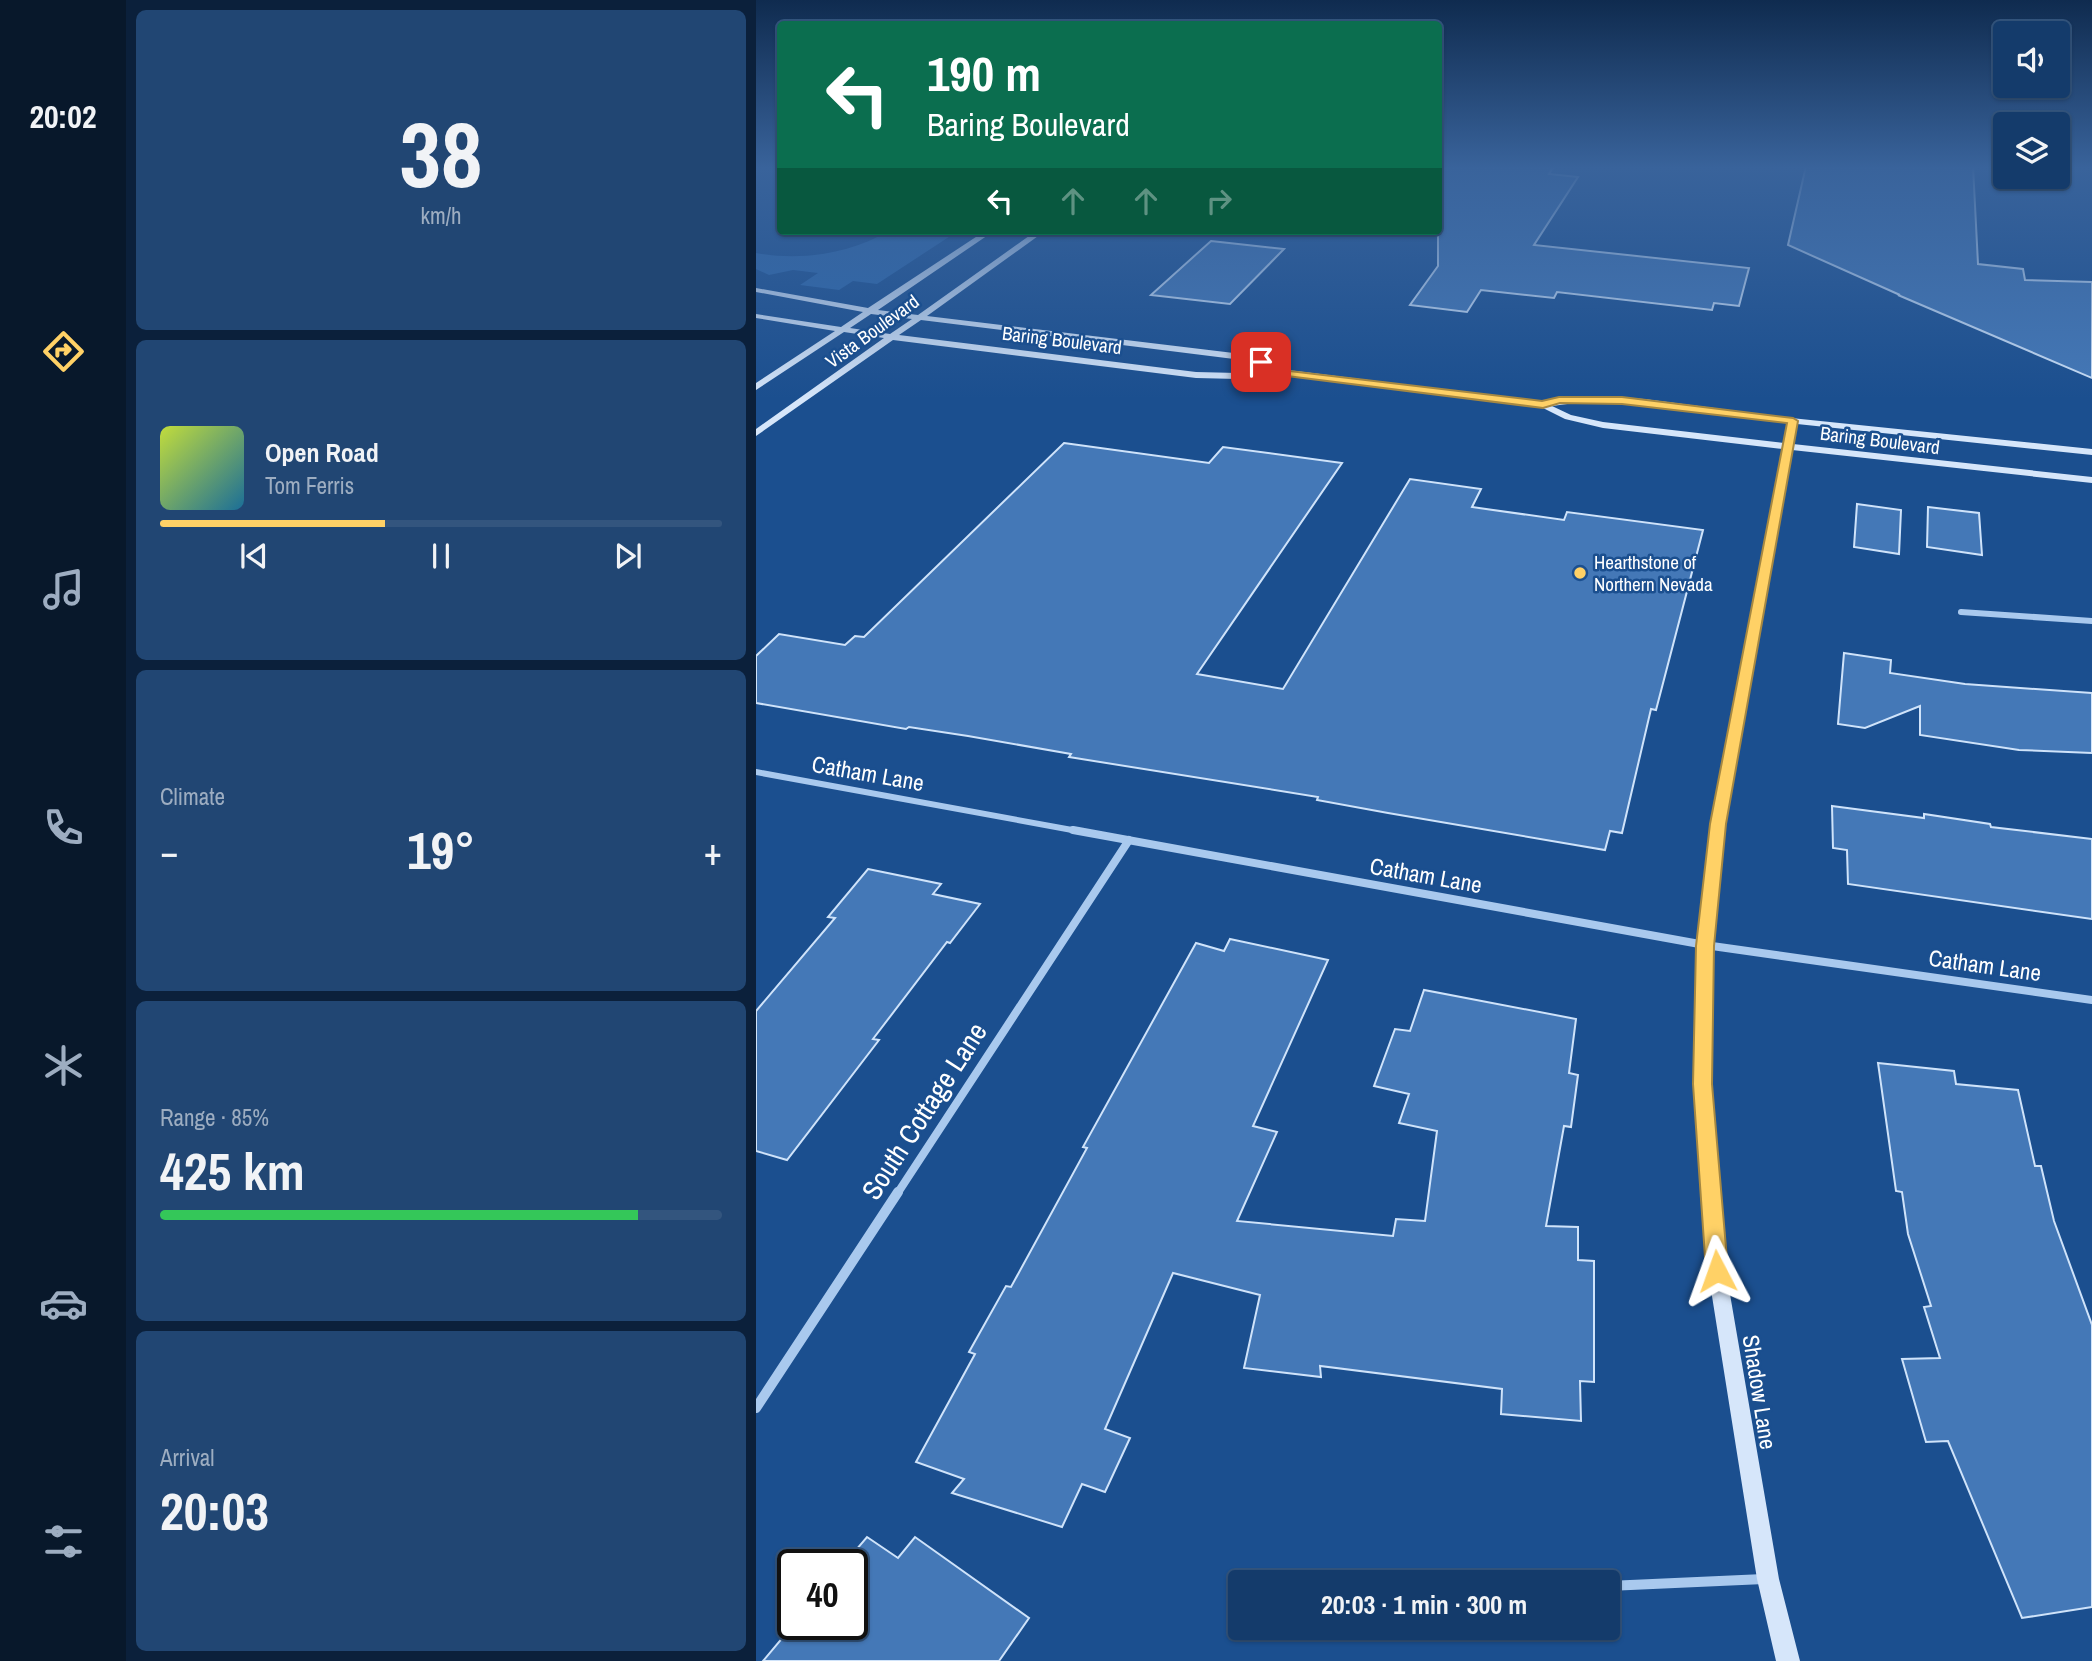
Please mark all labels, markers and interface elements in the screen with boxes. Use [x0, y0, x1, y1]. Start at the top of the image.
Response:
map controls [1993, 21, 2070, 189]
button: sound [1993, 21, 2070, 98]
text: 190 m [927, 40, 1041, 106]
icon: left [812, 49, 903, 140]
text: 38 [400, 93, 483, 215]
text: 20:02 [29, 95, 97, 138]
text: Baring Boulevard [927, 103, 1130, 146]
button: layers [1993, 112, 2070, 189]
icon: left [981, 182, 1019, 220]
icon: ahead [1054, 182, 1092, 220]
icon: ahead [1127, 182, 1165, 220]
icon: right [1200, 182, 1238, 220]
text: km/h [421, 200, 461, 231]
street label: Vista Boulevard [820, 288, 924, 374]
street label: Baring Boulevard [1001, 320, 1123, 360]
icon: directions [39, 327, 88, 376]
pin [1231, 332, 1291, 392]
icon: arrive [1242, 343, 1280, 381]
street label: Baring Boulevard [1819, 420, 1941, 460]
text: Open Road [265, 435, 379, 470]
text: Tom Ferris [265, 470, 354, 501]
icon: previous [235, 537, 273, 575]
icon: pause [422, 537, 460, 575]
icon: next [609, 537, 647, 575]
place label: Hearthstone of Northern Nevada [1594, 549, 1713, 597]
icon: music [39, 565, 88, 614]
marker: Hearthstone of Northern Nevada [1572, 565, 1588, 581]
street label: Catham Lane [810, 748, 926, 798]
text: Climate [160, 781, 225, 812]
icon: phone [39, 803, 88, 852]
text: 19° [407, 815, 475, 885]
text: − [160, 826, 178, 877]
text: + [704, 826, 722, 877]
street label: Catham Lane [1368, 850, 1484, 900]
street label: Catham Lane [1927, 942, 2043, 988]
street label: South Cottage Lane [852, 1015, 996, 1207]
icon: climate [39, 1041, 88, 1090]
text: Range · 85% [160, 1102, 269, 1133]
text: 425 km [160, 1136, 305, 1206]
position arrow [1680, 1234, 1754, 1308]
icon: car [39, 1279, 88, 1328]
street label: Shadow Lane [1736, 1333, 1784, 1451]
text: Arrival [160, 1442, 215, 1473]
text: 20:03 [160, 1476, 269, 1546]
icon: filters [39, 1517, 88, 1566]
speed limit sign: 40 [777, 1549, 868, 1640]
text: 20:03 · 1 min · 300 m [1321, 1587, 1527, 1622]

